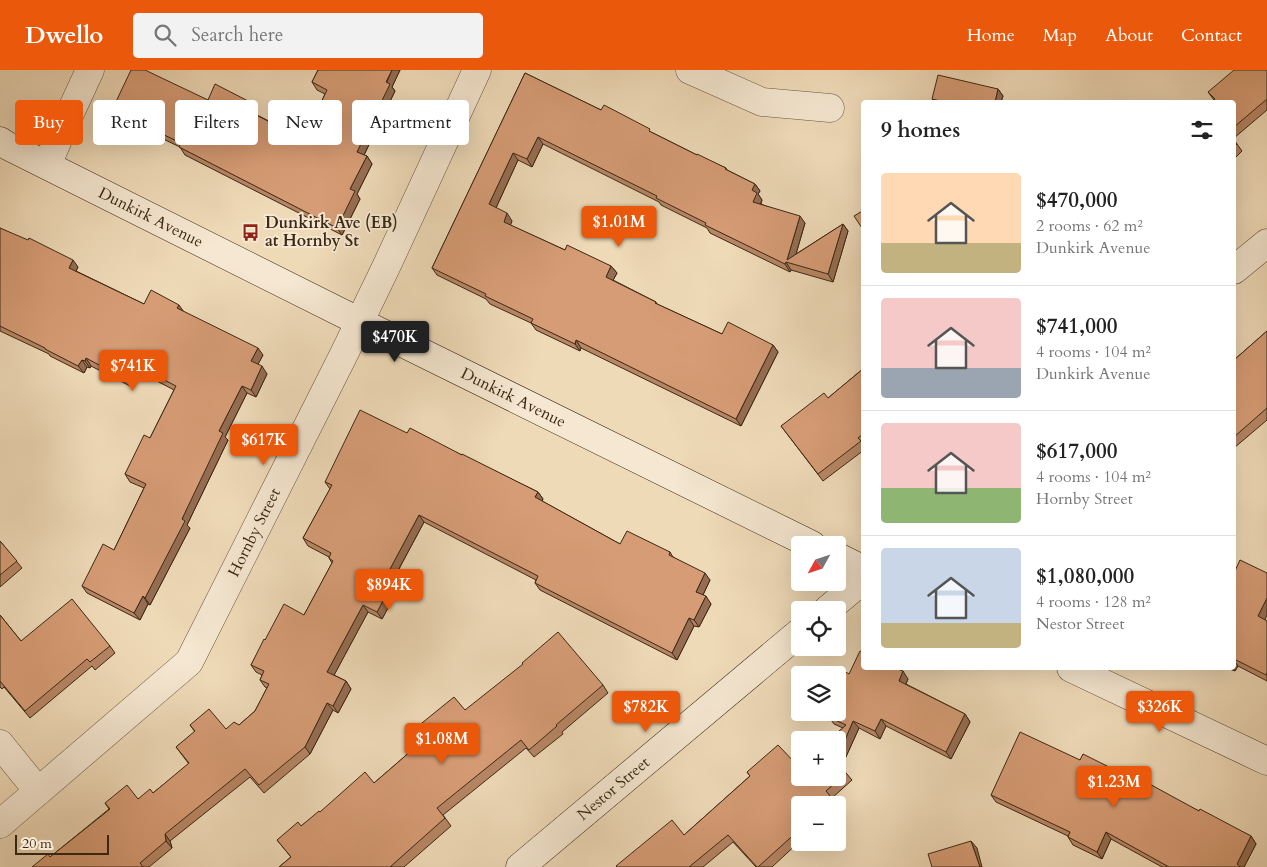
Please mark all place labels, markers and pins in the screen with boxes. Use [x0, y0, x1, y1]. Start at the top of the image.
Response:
pin: $1.01M [578, 206, 660, 248]
place label: Dunkirk Ave (EB) at Hornby St [265, 212, 398, 252]
bus stop icon: Dunkirk Ave (EB) at Hornby St [241, 222, 261, 242]
pin: $470K [360, 320, 430, 363]
pin: $741K [98, 350, 168, 392]
pin: $617K [229, 424, 299, 466]
pin: $894K [354, 568, 424, 611]
pin: $782K [611, 690, 681, 733]
pin: $326K [1125, 690, 1195, 733]
pin: $1.08M [401, 722, 483, 765]
pin: $1.23M [1073, 766, 1155, 808]

